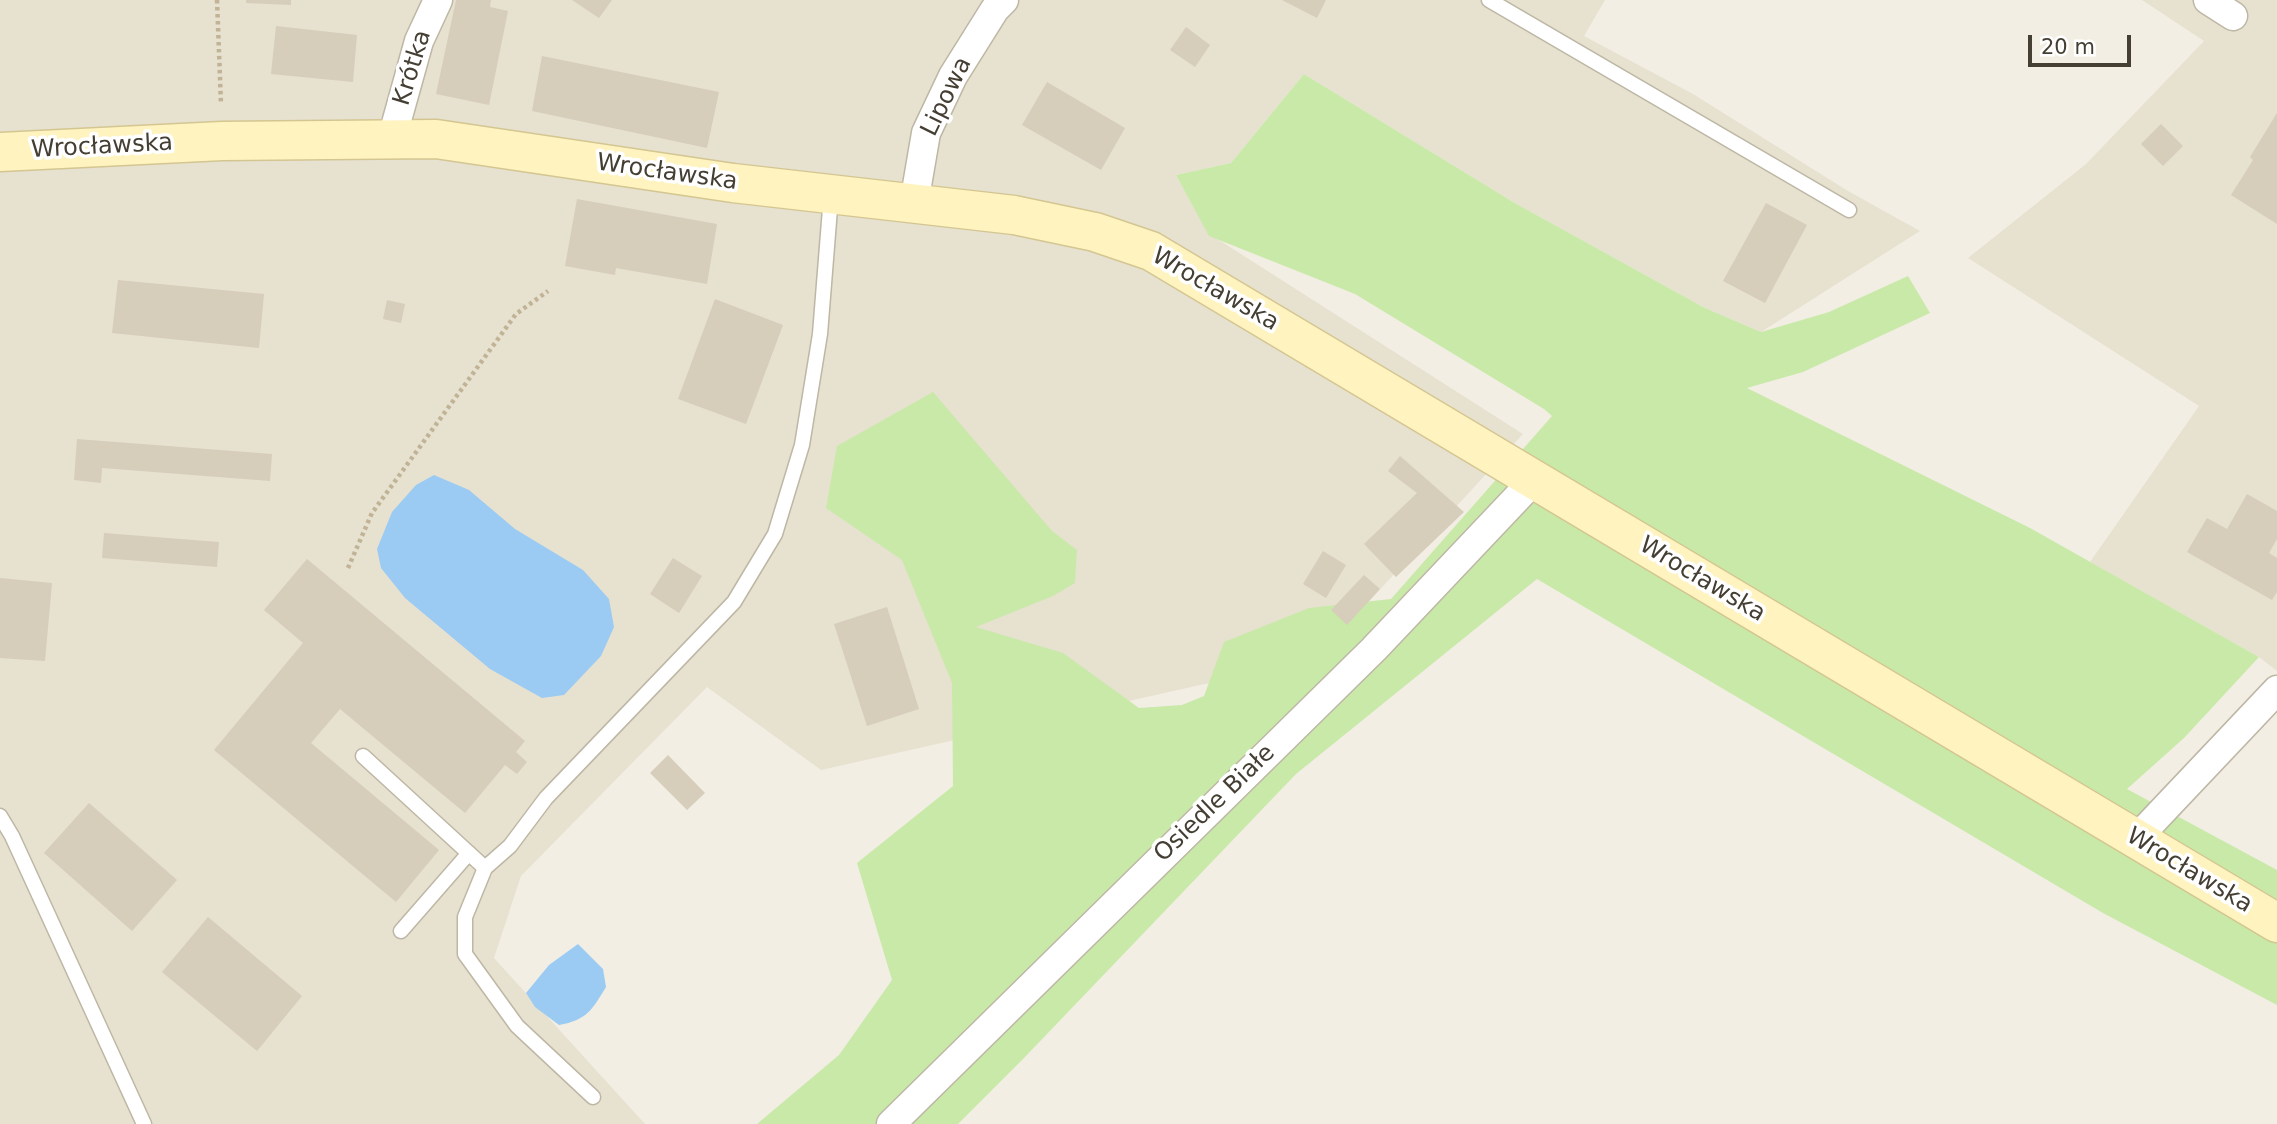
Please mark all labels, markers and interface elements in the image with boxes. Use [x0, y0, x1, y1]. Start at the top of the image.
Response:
scale bar [2032, 21, 2135, 65]
street label: Krótka [388, 27, 438, 109]
text: 20 m [2041, 35, 2095, 59]
street label: Lipowa [916, 53, 978, 141]
street label: Wrocławska [30, 129, 174, 165]
street label: Wrocławska [595, 149, 739, 197]
street label: Wrocławska [1146, 242, 1284, 338]
street label: Wrocławska [1634, 531, 1770, 629]
street label: Osiedle Białe [1149, 739, 1281, 869]
street label: Wrocławska [2121, 822, 2257, 920]

